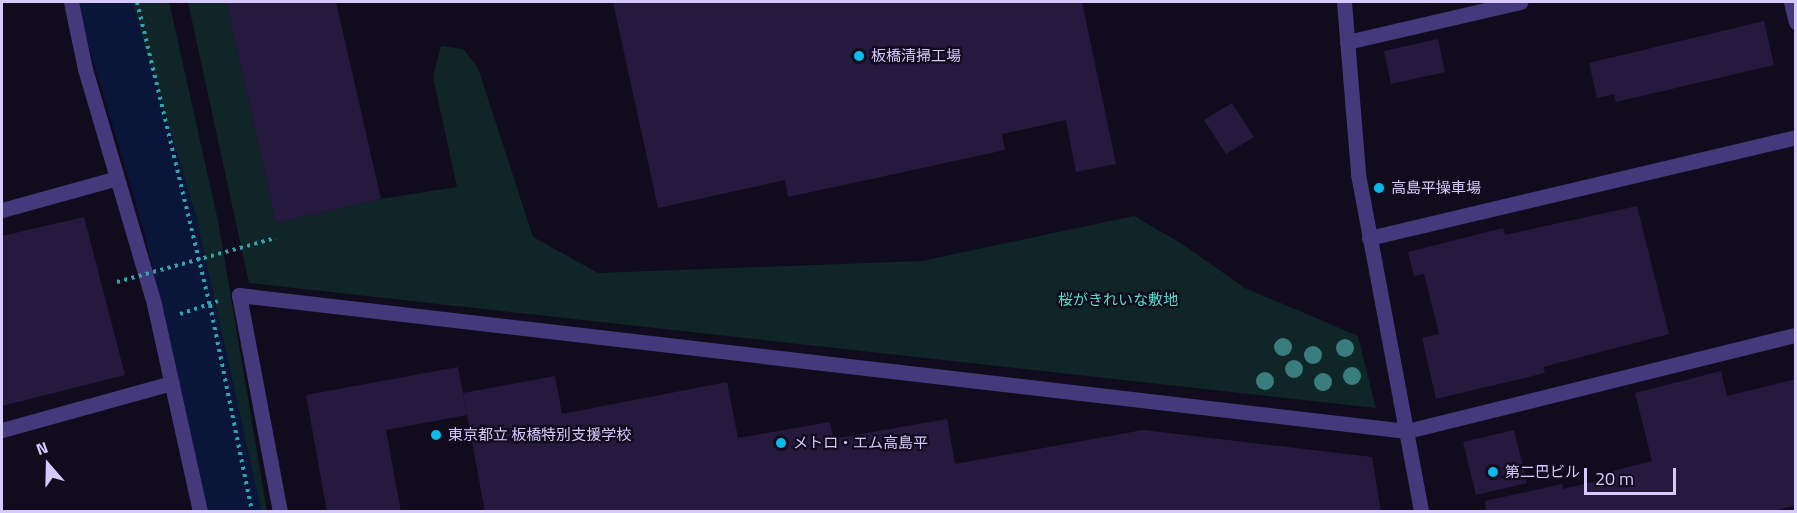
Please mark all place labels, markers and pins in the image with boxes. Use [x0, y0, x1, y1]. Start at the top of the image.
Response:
place label: 板橋清掃工場 [871, 47, 961, 65]
marker: 板橋清掃工場 [852, 49, 866, 63]
place label: 高島平操車場 [1391, 179, 1481, 197]
marker: 高島平操車場 [1372, 181, 1386, 195]
place label: 東京都立 板橋特別支援学校 [448, 426, 631, 444]
marker: 東京都立 板橋特別支援学校 [429, 428, 443, 442]
place label: メトロ・エム高島平 [793, 434, 928, 452]
marker: メトロ・エム高島平 [774, 436, 788, 450]
place label: 第二巴ビル [1505, 463, 1580, 481]
marker: 第二巴ビル [1486, 465, 1500, 479]

